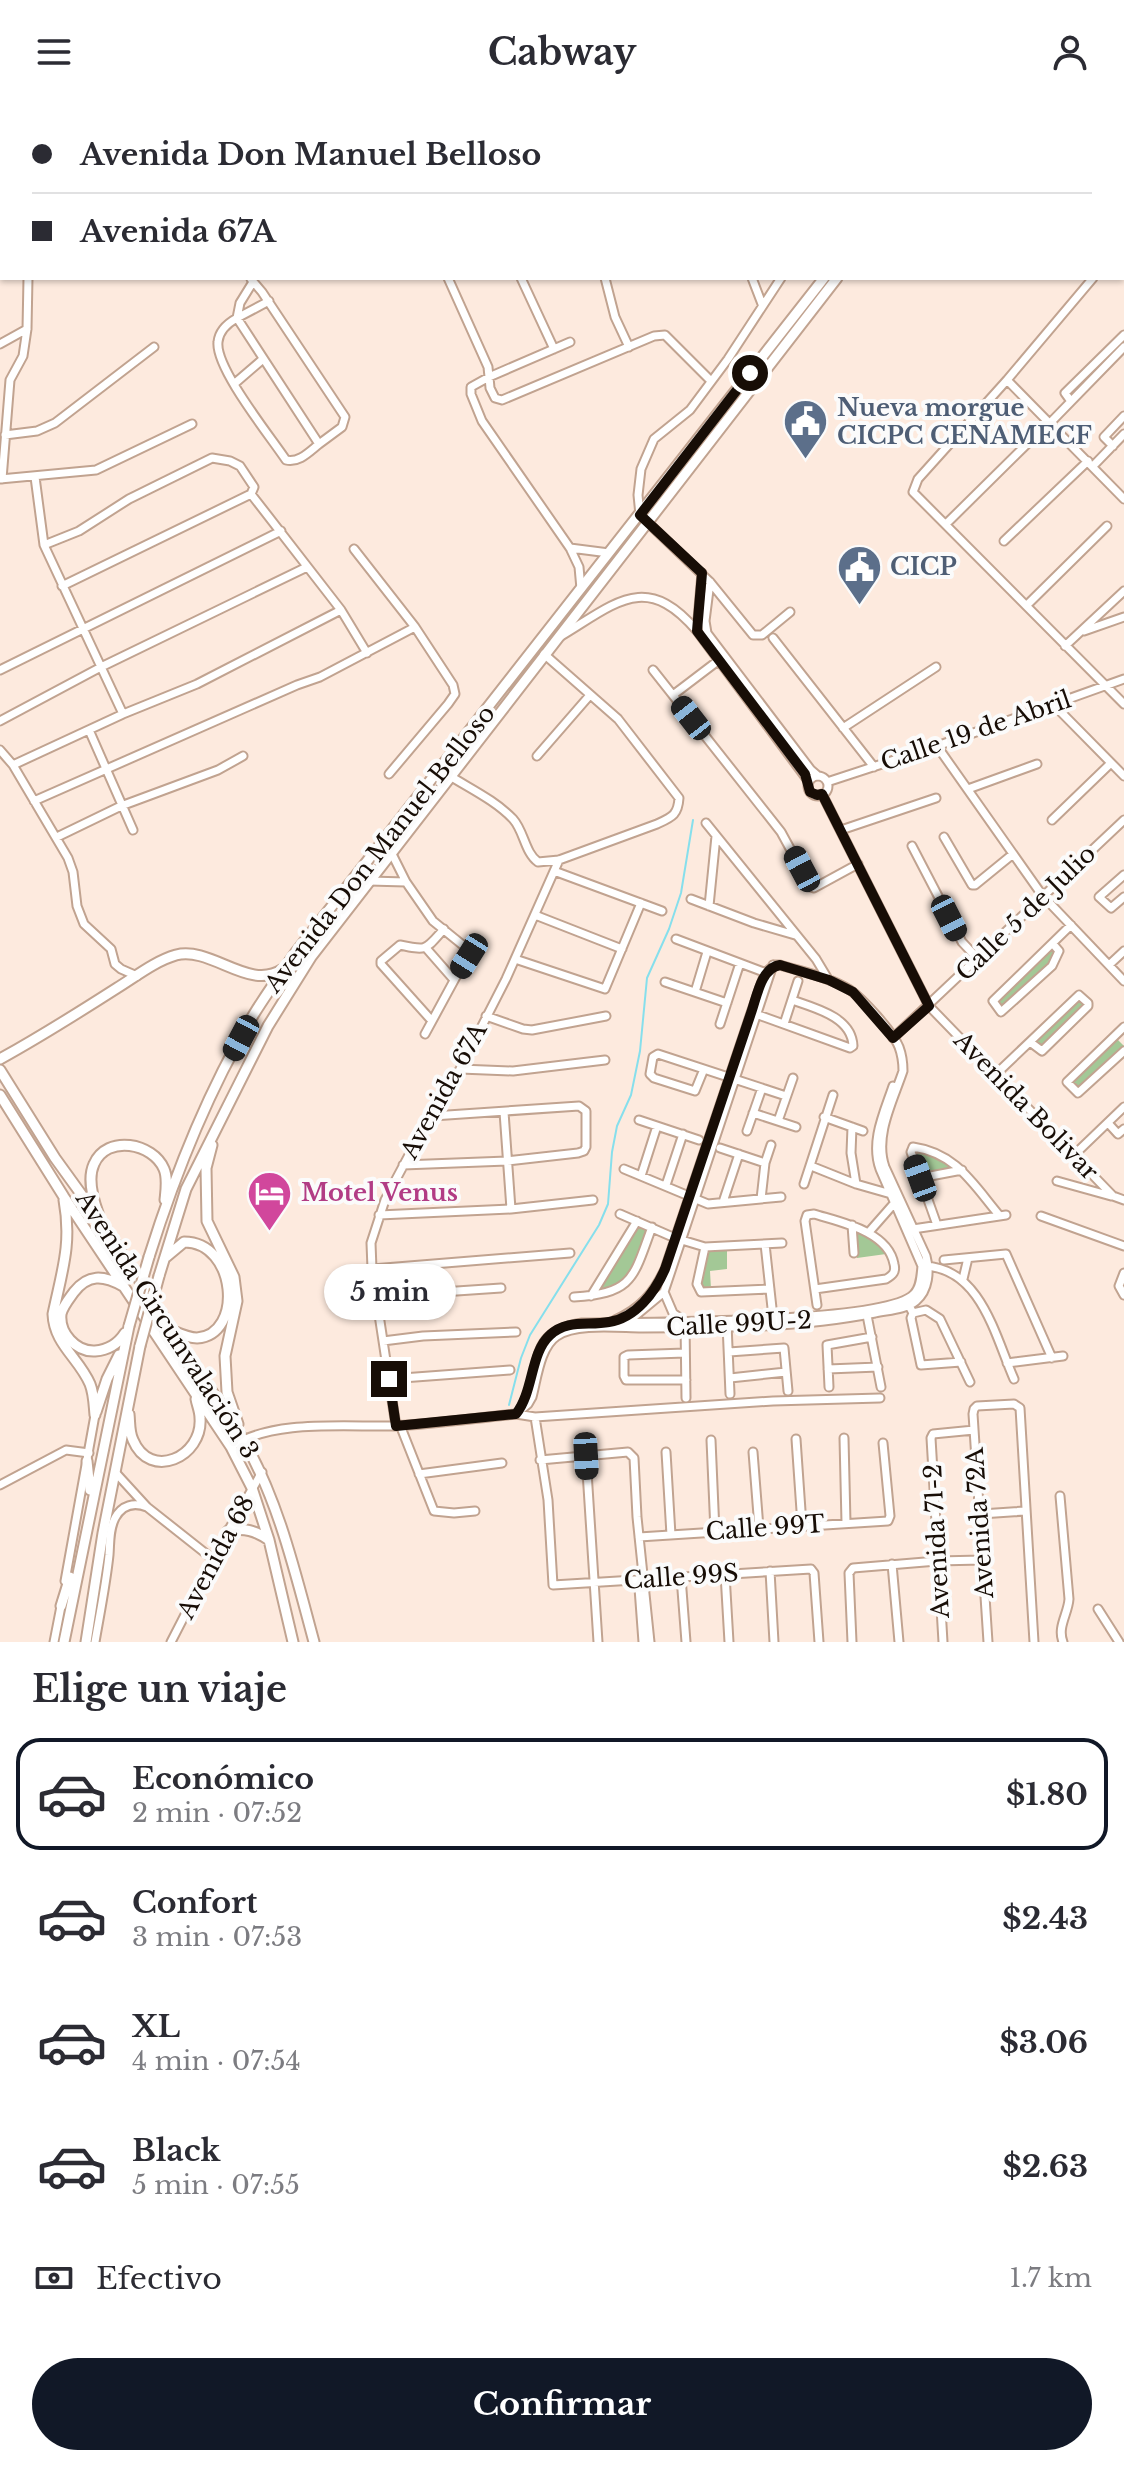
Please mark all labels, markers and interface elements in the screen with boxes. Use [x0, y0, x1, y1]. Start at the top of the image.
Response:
icon: menu [32, 30, 76, 74]
text: Cabway [488, 30, 636, 75]
icon: person [1048, 30, 1092, 74]
text: Avenida Don Manuel Belloso [80, 136, 541, 173]
text: Avenida 67A [80, 213, 276, 250]
route start [732, 355, 768, 391]
place label: Nueva morgue CICPC CENAMECF [837, 393, 1092, 450]
public building icon: Nueva morgue CICPC CENAMECF [782, 398, 830, 461]
public building icon: CICP [835, 543, 883, 606]
place label: CICP [890, 552, 957, 581]
street label: Calle 19 de Abril [877, 684, 1075, 777]
car [667, 692, 715, 744]
street label: Avenida Don Manuel Belloso [258, 699, 501, 999]
street label: Calle 5 de Julio [950, 839, 1101, 987]
car [780, 842, 824, 896]
car [927, 891, 971, 945]
car [446, 929, 492, 983]
car [219, 1011, 263, 1065]
street label: Avenida 67A [394, 1017, 493, 1165]
street label: Avenida Bolivar [948, 1025, 1105, 1186]
car [901, 1151, 939, 1205]
hotel icon: Motel Venus [246, 1169, 294, 1232]
place label: Motel Venus [301, 1178, 458, 1207]
street label: Avenida Circunvalación 3 [69, 1185, 265, 1464]
callout: 5 min [323, 1263, 455, 1319]
text: 5 min [350, 1276, 430, 1308]
street label: Calle 99U-2 [665, 1305, 813, 1342]
route end [371, 1361, 407, 1397]
car [573, 1431, 599, 1481]
street label: Avenida 72A [960, 1446, 999, 1600]
street label: Avenida 71-2 [918, 1463, 955, 1620]
street label: Avenida 68 [170, 1490, 260, 1624]
street label: Calle 99T [705, 1509, 825, 1546]
street label: Calle 99S [623, 1558, 739, 1595]
text: Elige un viaje [32, 1667, 287, 1712]
icon: car [36, 1758, 108, 1830]
text: Económico [132, 1760, 314, 1797]
text: $1.80 [1006, 1776, 1088, 1813]
text: 2 min · 07:52 [132, 1797, 302, 1829]
icon: car [36, 1882, 108, 1954]
text: Confort [132, 1884, 257, 1921]
text: $2.43 [1002, 1900, 1088, 1937]
text: 3 min · 07:53 [132, 1921, 302, 1953]
icon: car [36, 2006, 108, 2078]
text: XL [132, 2008, 180, 2045]
text: $3.06 [1000, 2024, 1088, 2061]
text: 4 min · 07:54 [132, 2045, 301, 2077]
icon: car [36, 2130, 108, 2202]
text: Black [132, 2132, 220, 2169]
text: $2.63 [1002, 2148, 1088, 2185]
text: 5 min · 07:55 [132, 2169, 300, 2201]
icon: cash [32, 2256, 76, 2300]
text: Efectivo [96, 2260, 222, 2297]
text: 1.7 km [1009, 2262, 1092, 2294]
button: Confirmar [32, 2358, 1092, 2450]

